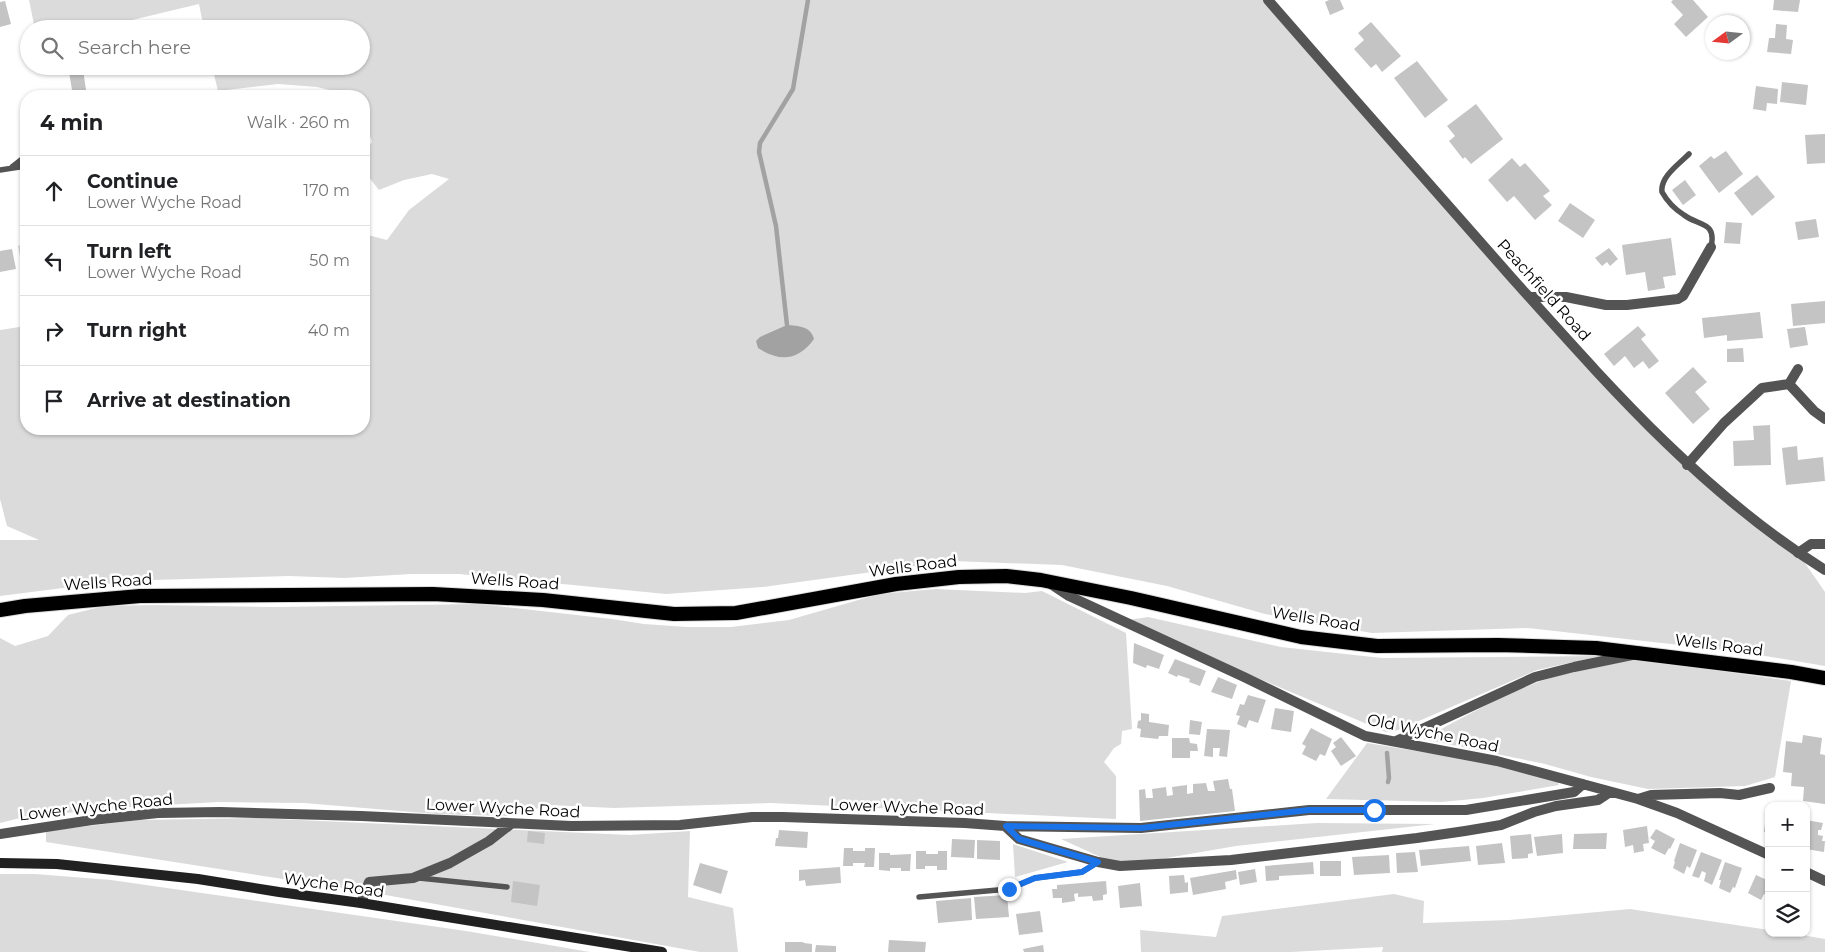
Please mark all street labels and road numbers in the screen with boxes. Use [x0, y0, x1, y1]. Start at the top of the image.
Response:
street label: Peachfield Road [1493, 235, 1595, 345]
street label: Wells Road [868, 551, 958, 581]
street label: Wells Road [470, 568, 560, 594]
street label: Wells Road [63, 569, 153, 595]
street label: Wells Road [1271, 603, 1361, 635]
street label: Wells Road [1674, 630, 1764, 660]
street label: Old Wyche Road [1365, 710, 1501, 756]
street label: Lower Wyche Road [18, 789, 174, 825]
street label: Lower Wyche Road [425, 794, 581, 822]
street label: Lower Wyche Road [829, 795, 985, 819]
street label: Wyche Road [282, 869, 386, 901]

